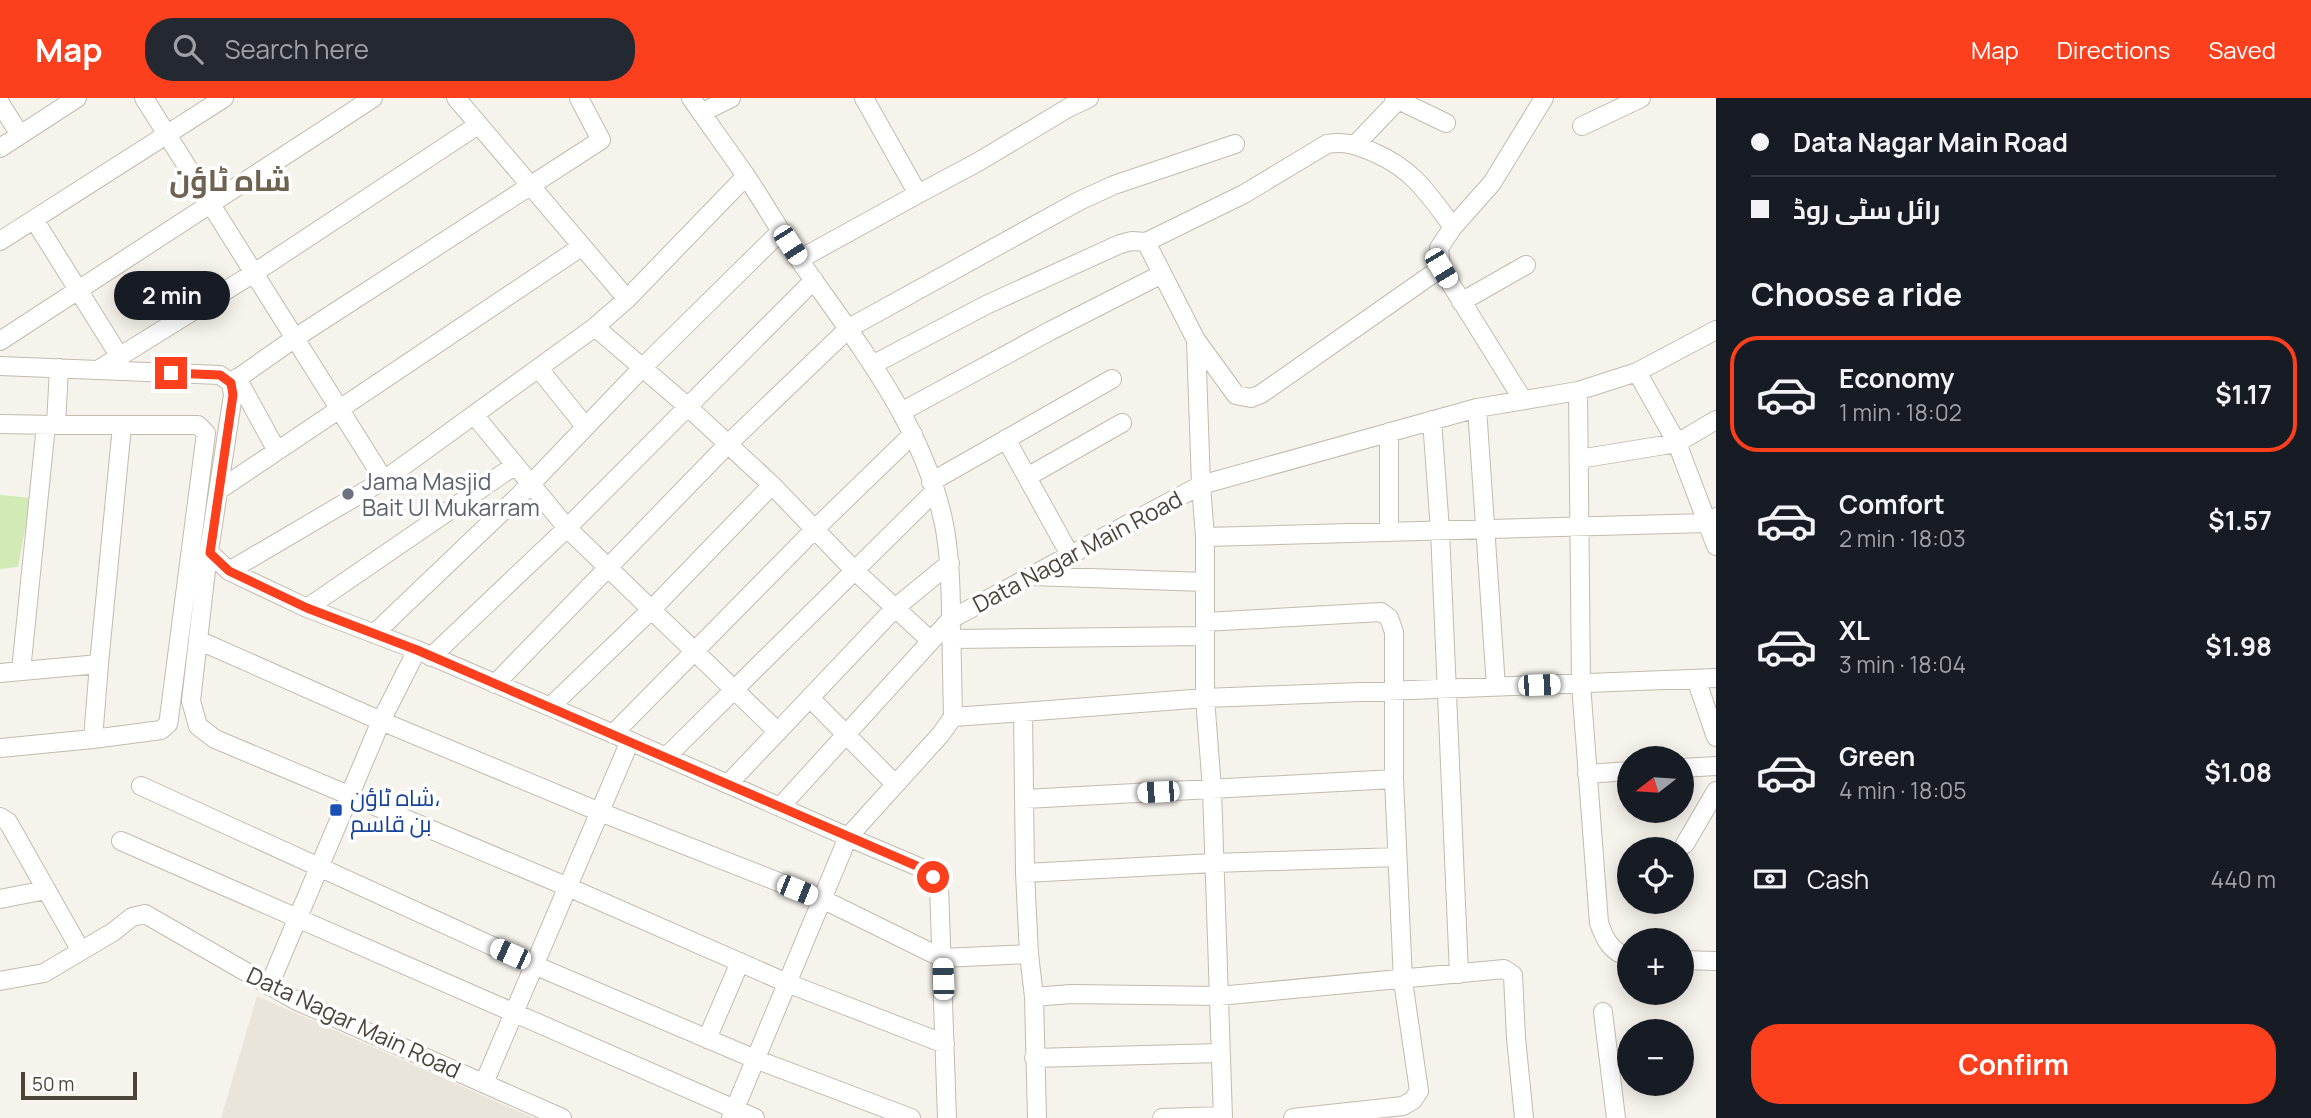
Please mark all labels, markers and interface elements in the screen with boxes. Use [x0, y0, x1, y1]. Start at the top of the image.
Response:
search box [145, 18, 635, 81]
text: Map [35, 27, 103, 72]
icon: search [169, 30, 207, 68]
text: Search here [225, 31, 369, 67]
text: Map [1971, 33, 2019, 66]
text: Directions [2057, 33, 2170, 66]
text: Saved [2208, 33, 2276, 66]
text: Data Nagar Main Road [1793, 124, 2068, 160]
district label: شاہ ٹاؤن [169, 159, 291, 200]
text: رائل سٹی روڈ [1793, 191, 1940, 227]
car [770, 222, 811, 268]
car [1422, 245, 1461, 291]
callout: 2 min [113, 272, 229, 320]
text: Choose a ride [1751, 272, 1962, 316]
text: 2 min [142, 279, 202, 311]
route end [155, 357, 187, 389]
text: Economy [1839, 360, 1954, 396]
icon: car [1755, 363, 1818, 426]
text: $1.17 [2215, 376, 2272, 412]
text: 1 min · 18:02 [1839, 396, 1962, 428]
place label: Jama Masjid Bait Ul Mukarram [362, 465, 540, 523]
street label: Data Nagar Main Road [967, 482, 1187, 620]
marker: Jama Masjid Bait Ul Mukarram [340, 486, 356, 502]
text: Comfort [1839, 486, 1945, 522]
icon: car [1755, 489, 1818, 552]
text: $1.57 [2208, 502, 2272, 538]
text: 2 min · 18:03 [1839, 522, 1966, 554]
text: XL [1839, 612, 1870, 648]
icon: car [1755, 615, 1818, 678]
text: $1.98 [2205, 628, 2272, 664]
text: 3 min · 18:04 [1839, 648, 1966, 680]
car [1518, 674, 1561, 696]
text: Green [1839, 738, 1915, 774]
icon: car [1755, 741, 1818, 804]
north arrow [1617, 746, 1694, 822]
map controls [1617, 746, 1694, 1096]
text: $1.08 [2204, 754, 2272, 790]
text: 4 min · 18:05 [1839, 774, 1967, 806]
car [1137, 780, 1180, 804]
place label: شاہ ٹاؤن، بن قاسم [350, 781, 440, 840]
marker: شاہ ٹاؤن، بن قاسم [328, 802, 344, 818]
button: locate [1617, 837, 1694, 914]
icon: cash [1751, 860, 1789, 898]
route start [917, 861, 949, 893]
text: Cash [1807, 861, 1869, 897]
text: 440 m [2211, 863, 2276, 895]
car [774, 872, 821, 908]
button: + [1617, 928, 1694, 1005]
car [487, 936, 534, 972]
street label: Data Nagar Main Road [242, 958, 466, 1086]
car [932, 958, 955, 1000]
button: − [1617, 1019, 1694, 1096]
button: Confirm [1751, 1024, 2276, 1104]
scale bar [21, 1069, 136, 1101]
text: 50 m [32, 1071, 74, 1097]

